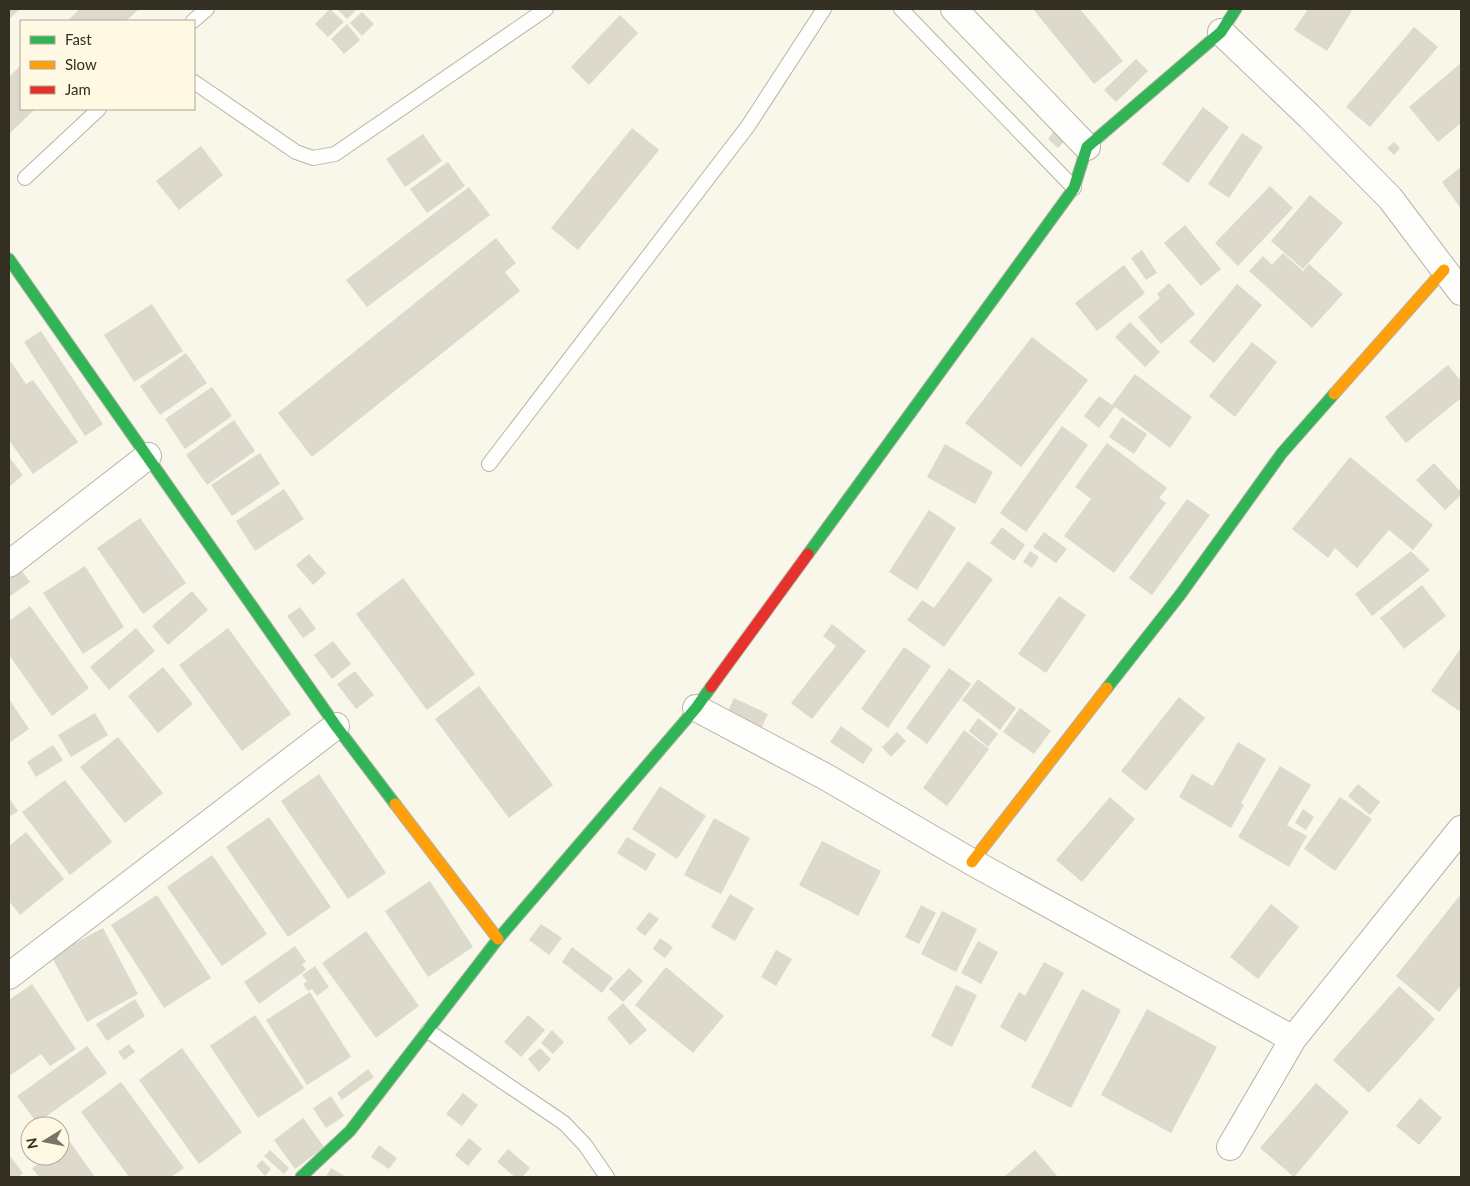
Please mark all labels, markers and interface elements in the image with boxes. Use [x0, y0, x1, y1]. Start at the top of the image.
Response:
legend [20, 20, 195, 110]
text: Fast [65, 30, 92, 48]
text: Slow [65, 55, 97, 73]
text: Jam [65, 80, 91, 98]
north arrow [20, 1116, 70, 1166]
text: N [22, 1137, 41, 1150]

